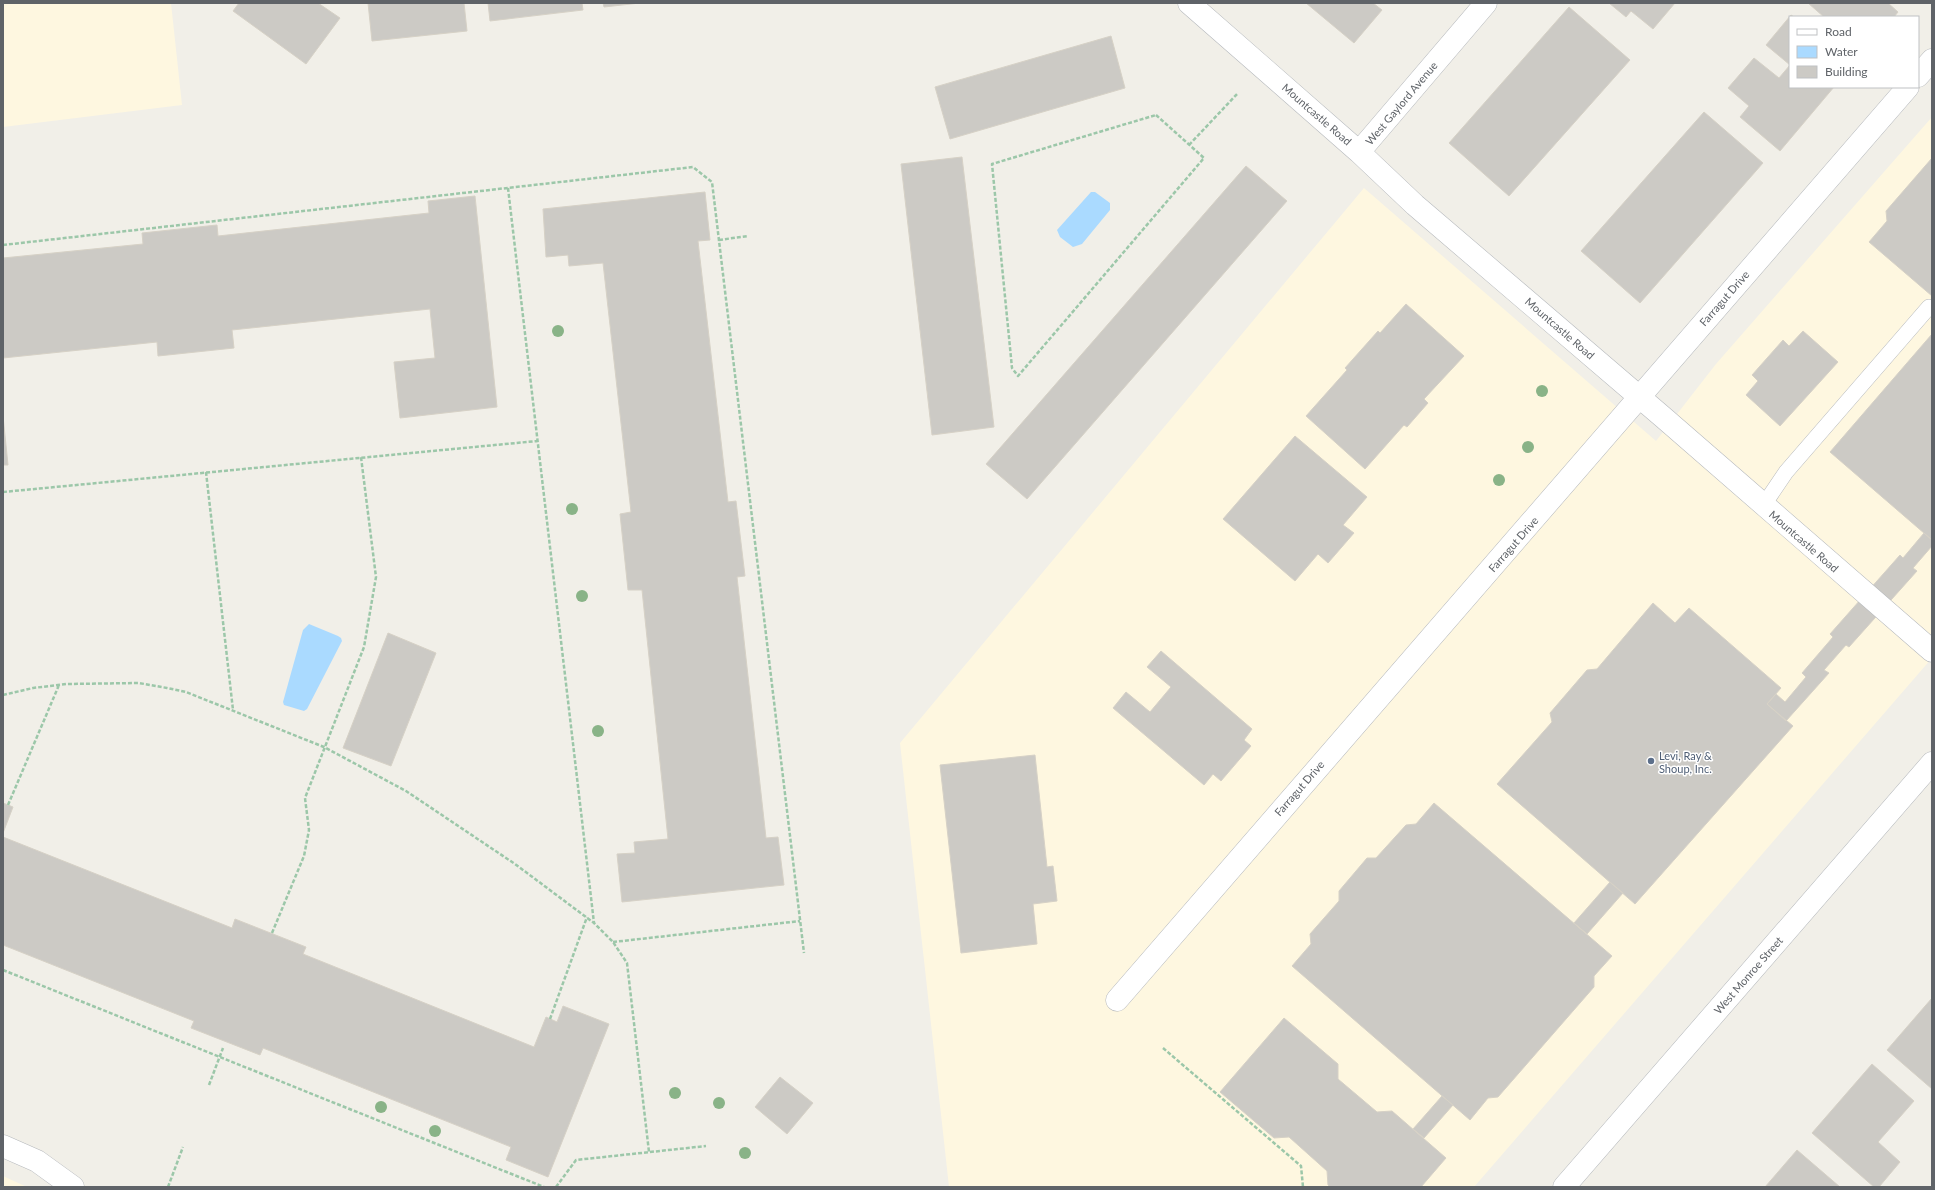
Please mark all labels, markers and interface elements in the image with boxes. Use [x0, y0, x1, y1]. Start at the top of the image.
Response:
legend [1789, 16, 1919, 88]
text: Road [1825, 24, 1852, 39]
text: Water [1825, 44, 1858, 59]
street label: West Gaylord Avenue [1362, 59, 1440, 147]
text: Building [1825, 64, 1868, 79]
street label: Mountcastle Road [1280, 80, 1354, 148]
street label: Farragut Drive [1696, 268, 1752, 328]
street label: Mountcastle Road [1523, 294, 1597, 362]
street label: Mountcastle Road [1767, 507, 1841, 575]
street label: Farragut Drive [1485, 514, 1541, 574]
place label: Levi, Ray & Shoup, Inc. [1659, 749, 1712, 775]
marker: Levi, Ray & Shoup, Inc. [1646, 756, 1656, 766]
street label: Farragut Drive [1271, 758, 1327, 818]
street label: West Monroe Street [1711, 934, 1785, 1016]

